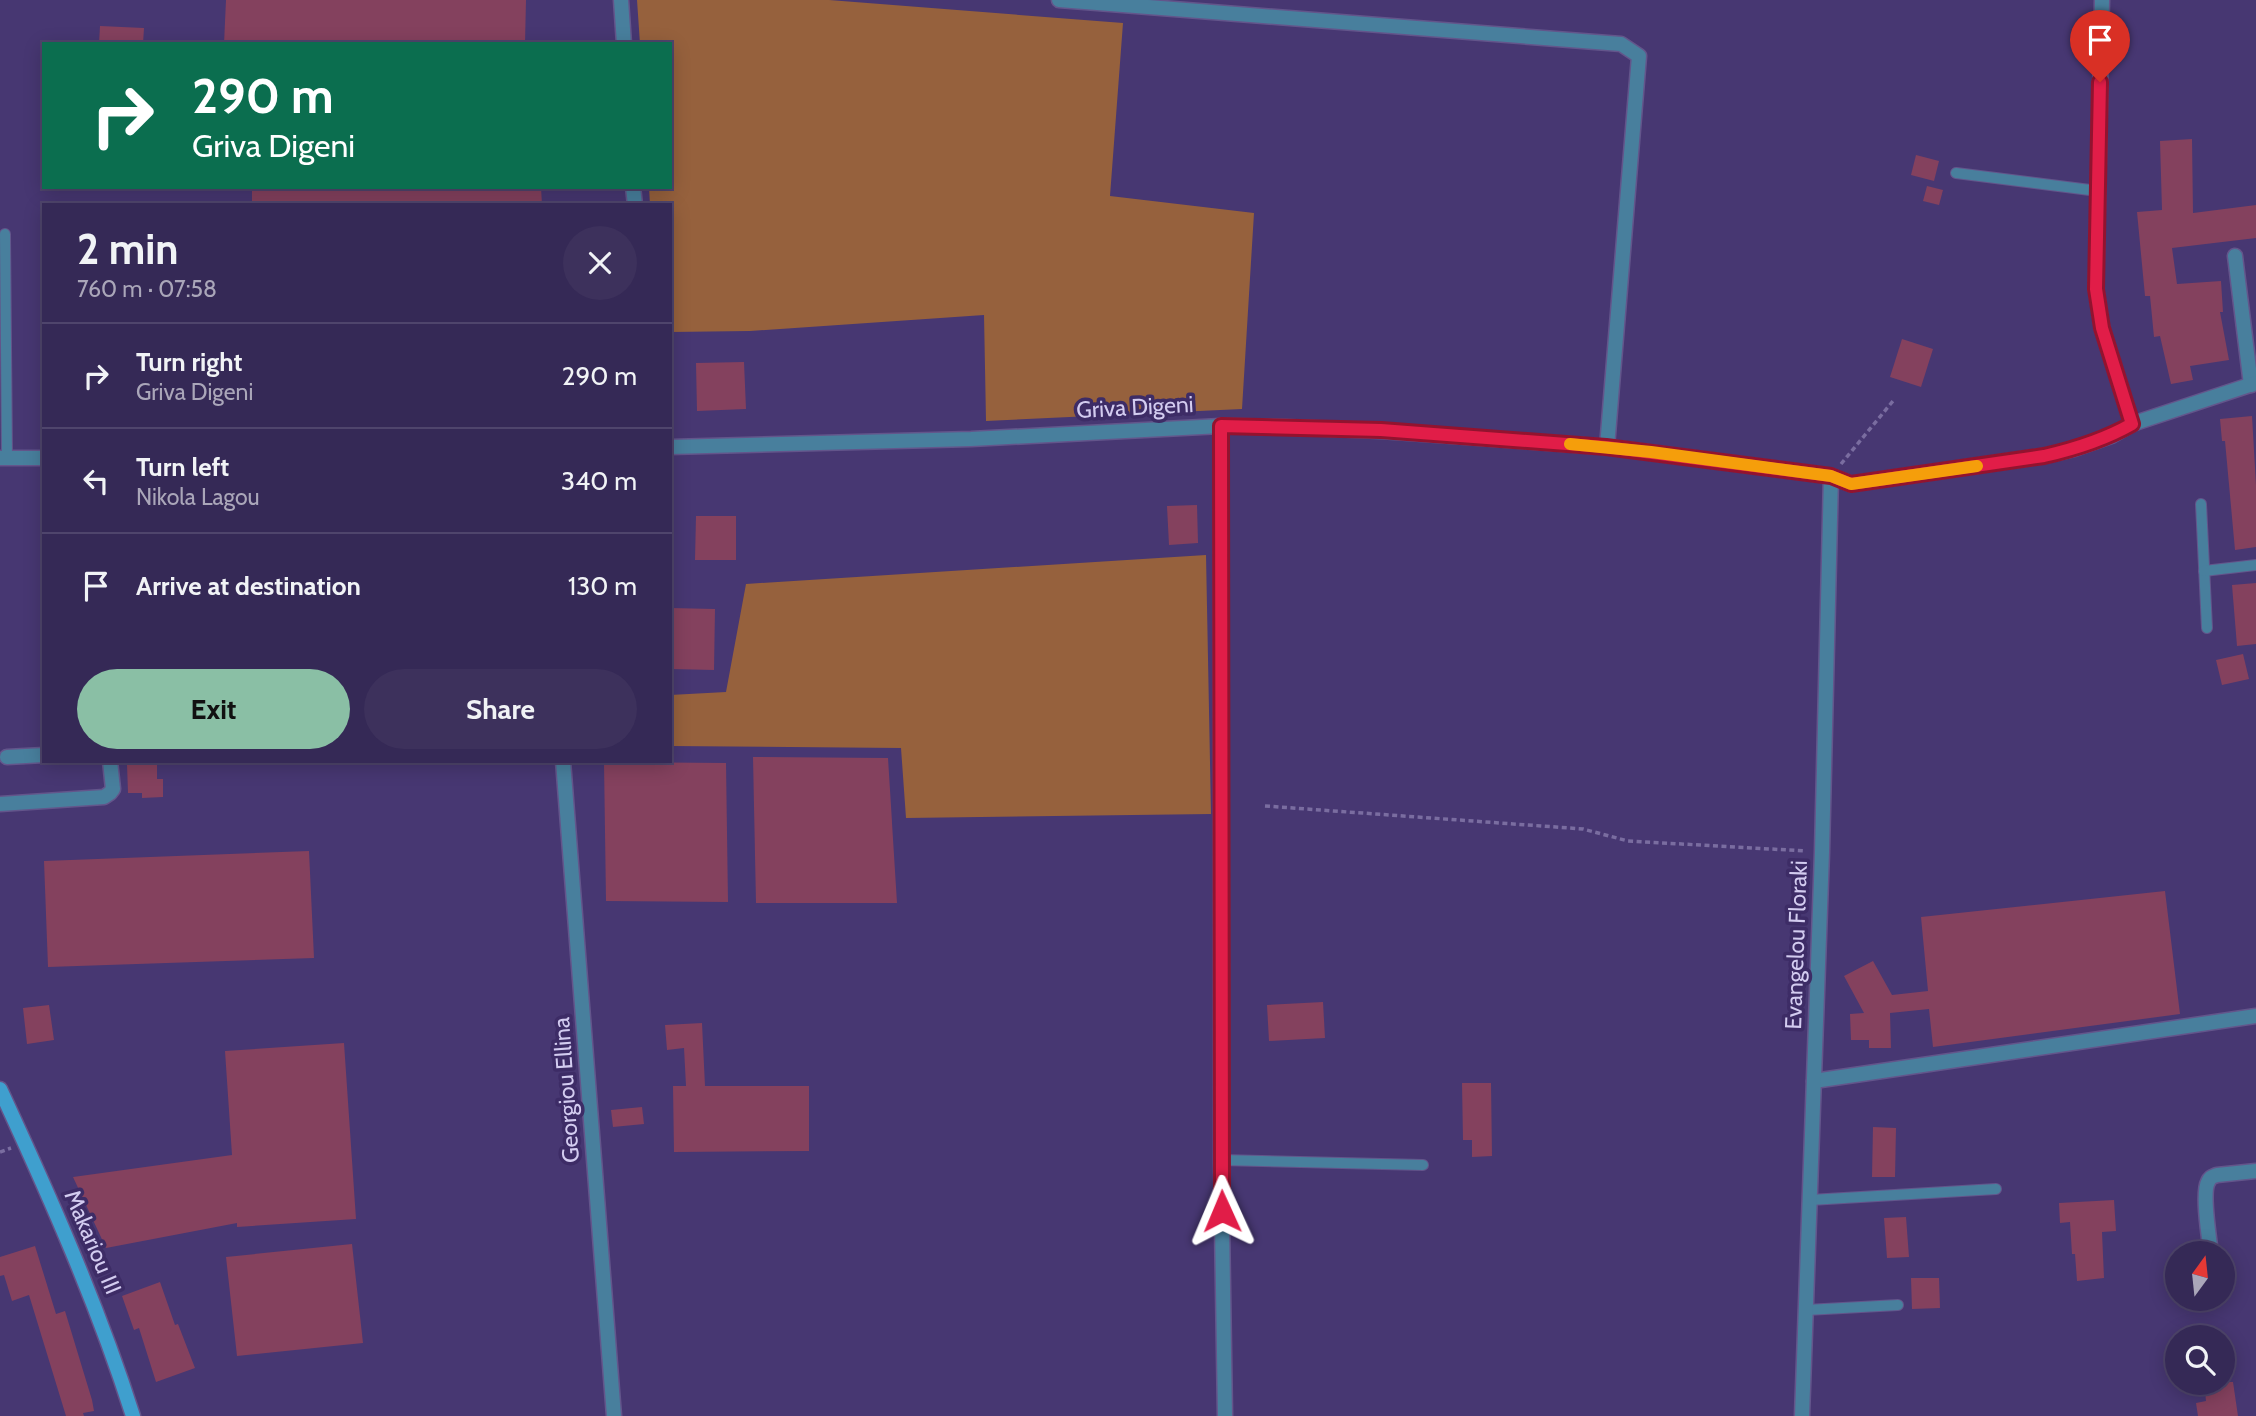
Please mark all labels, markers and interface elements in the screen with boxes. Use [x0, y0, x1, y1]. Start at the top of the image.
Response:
pin [2070, 10, 2130, 82]
icon: arrive [2081, 21, 2119, 59]
text: 290 m [192, 66, 334, 125]
icon: right [77, 70, 168, 161]
text: Griva Digeni [192, 126, 355, 165]
text: 2 min [77, 223, 178, 275]
button: close [563, 226, 637, 300]
text: 760 m · 07:58 [77, 275, 217, 303]
text: Turn right [136, 346, 242, 378]
icon: right [77, 357, 115, 395]
text: 290 m [562, 360, 637, 392]
text: Griva Digeni [136, 378, 253, 406]
street label: Griva Digeni [1076, 390, 1194, 424]
text: Turn left [136, 451, 229, 483]
icon: left [77, 462, 115, 500]
text: 340 m [561, 465, 637, 497]
text: Nikola Lagou [136, 483, 260, 511]
icon: arrive [77, 567, 115, 605]
text: Arrive at destination [136, 570, 361, 602]
text: 130 m [568, 570, 637, 602]
button: Exit [77, 669, 350, 749]
button: Share [364, 669, 637, 749]
street label: Evangelou Floraki [1779, 860, 1813, 1030]
street label: Georgiou Ellina [547, 1016, 585, 1164]
position arrow [1185, 1174, 1259, 1248]
street label: Makariou III [59, 1186, 127, 1298]
north arrow [2165, 1241, 2235, 1311]
map controls [2165, 1241, 2235, 1395]
button: search [2165, 1325, 2235, 1395]

